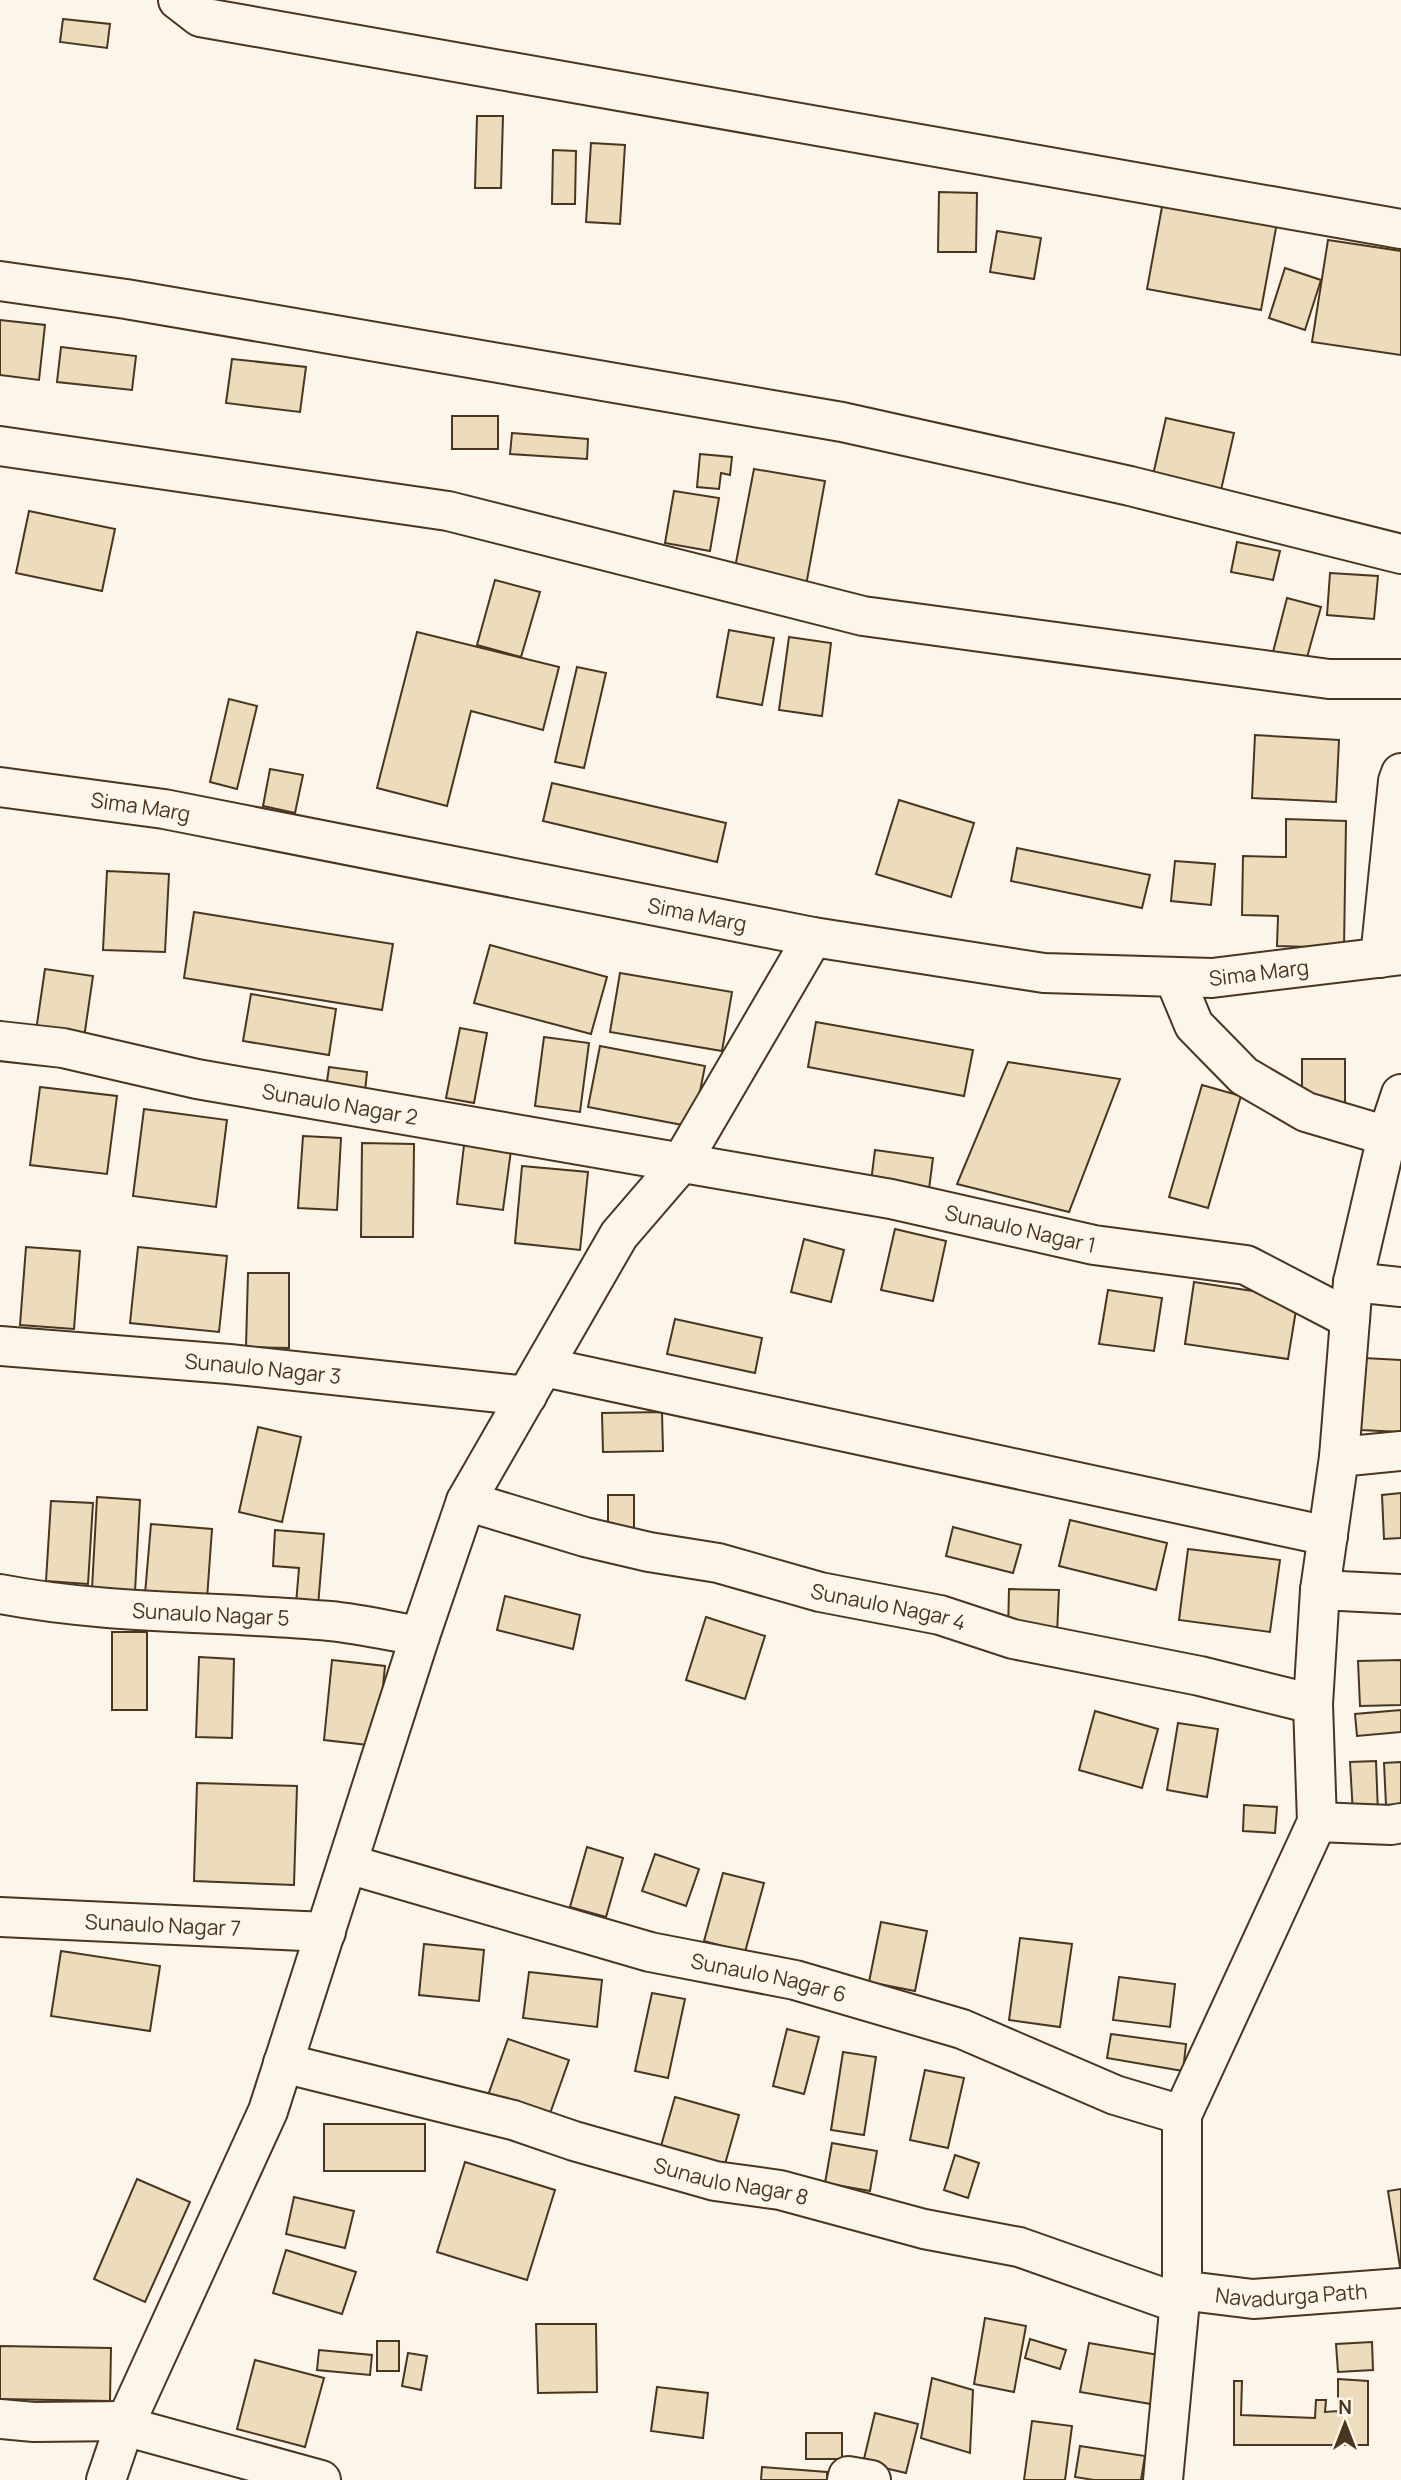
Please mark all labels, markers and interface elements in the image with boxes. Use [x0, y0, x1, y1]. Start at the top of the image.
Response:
street label: Sima Marg [89, 785, 193, 828]
street label: Sima Marg [645, 891, 749, 938]
street label: Sima Marg [1207, 952, 1310, 992]
street label: Sunaulo Nagar 2 [260, 1077, 420, 1131]
street label: Sunaulo Nagar 1 [942, 1198, 1099, 1259]
street label: Sunaulo Nagar 3 [184, 1347, 343, 1390]
street label: Sunaulo Nagar 4 [808, 1576, 970, 1637]
street label: Sunaulo Nagar 5 [131, 1596, 290, 1632]
street label: Sunaulo Nagar 7 [84, 1907, 241, 1942]
street label: Sunaulo Nagar 6 [689, 1946, 850, 2008]
street label: Sunaulo Nagar 8 [651, 2150, 812, 2211]
street label: Navadurga Path [1214, 2277, 1368, 2313]
north arrow [1310, 2389, 1380, 2459]
text: N [1338, 2394, 1352, 2420]

